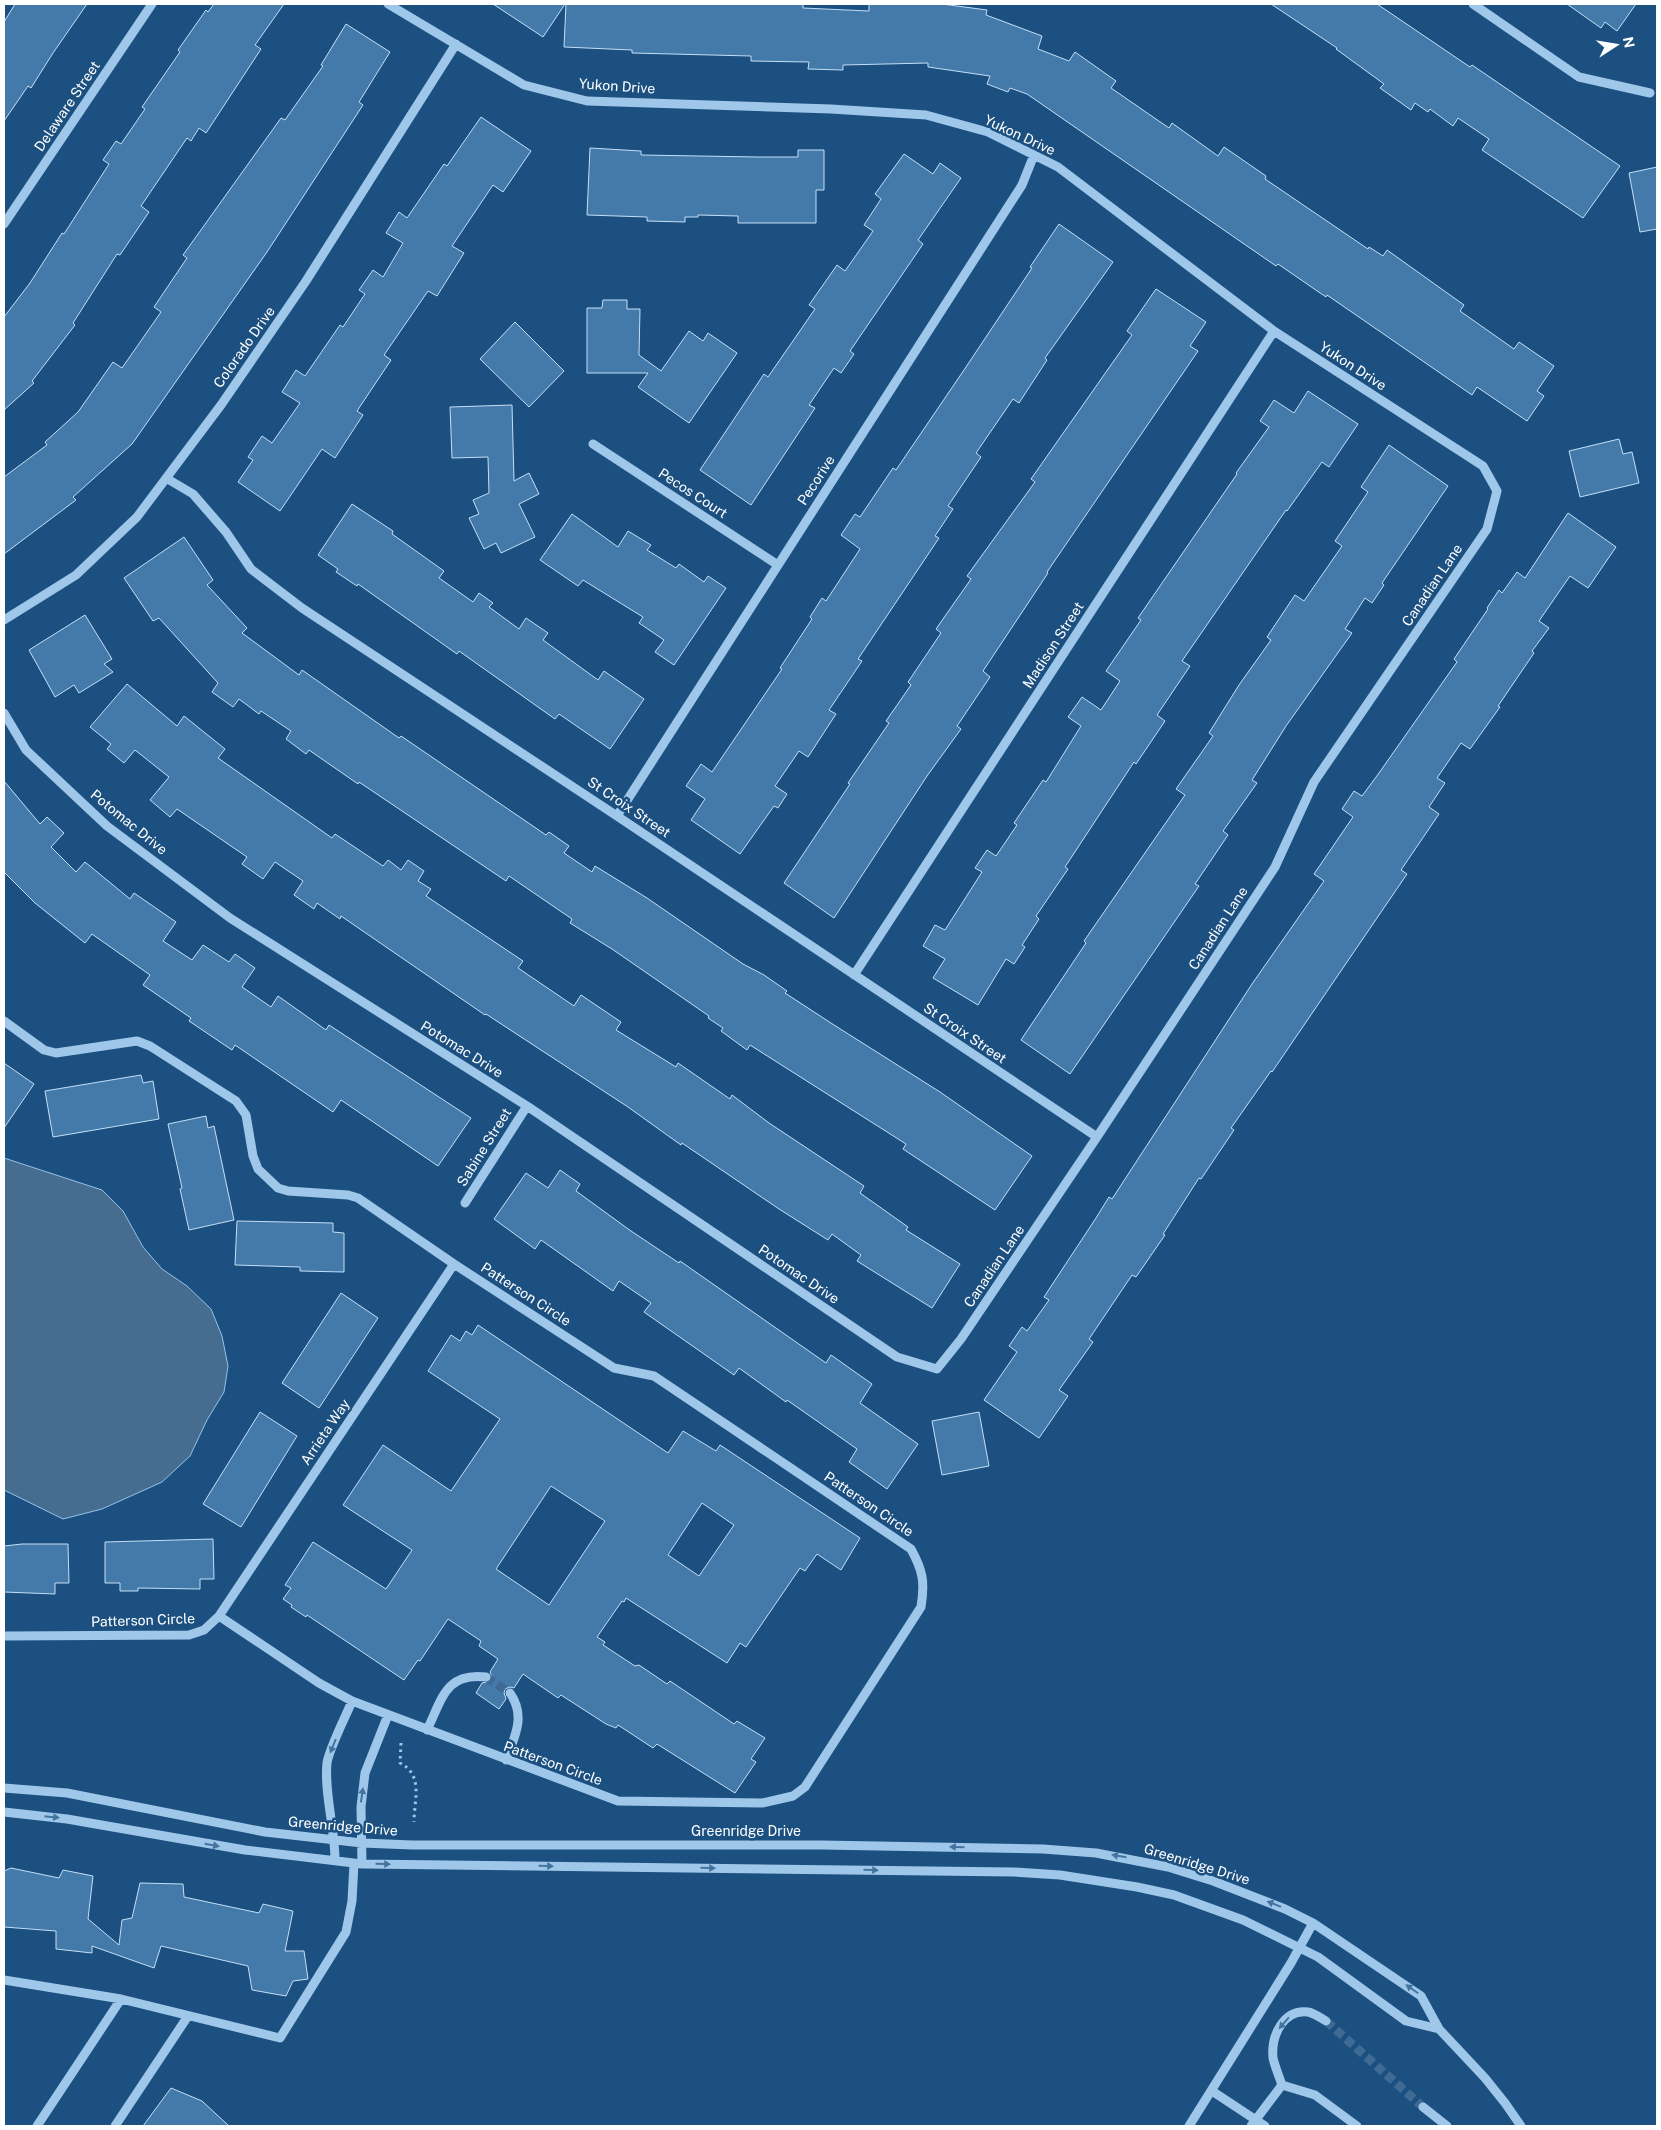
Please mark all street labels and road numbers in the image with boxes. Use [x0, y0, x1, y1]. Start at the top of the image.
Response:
street label: Delaware Street [31, 58, 103, 154]
street label: Yukon Drive [578, 75, 656, 97]
street label: Yukon Drive [982, 112, 1058, 158]
street label: Colorado Drive [210, 303, 278, 391]
street label: Yukon Drive [1317, 338, 1389, 394]
street label: Pecorive [794, 452, 838, 508]
street label: Pecos Court [655, 465, 731, 521]
street label: Canadian Lane [1399, 541, 1465, 629]
street label: Madison Street [1019, 599, 1087, 691]
street label: St Croix Street [585, 773, 673, 841]
street label: Potomac Drive [88, 786, 171, 858]
street label: Canadian Lane [1185, 883, 1251, 973]
street label: St Croix Street [921, 999, 1009, 1067]
street label: Potomac Drive [418, 1017, 506, 1081]
street label: Sabine Street [454, 1105, 514, 1189]
street label: Canadian Lane [961, 1222, 1027, 1310]
street label: Potomac Drive [756, 1241, 842, 1307]
street label: Patterson Circle [478, 1259, 574, 1329]
street label: Arrieta Way [297, 1396, 353, 1468]
street label: Patterson Circle [821, 1468, 917, 1540]
street label: Patterson Circle [91, 1610, 195, 1630]
street label: Patterson Circle [501, 1738, 605, 1788]
street label: Greenridge Drive [287, 1813, 399, 1839]
street label: Greenridge Drive [691, 1823, 801, 1839]
street label: Greenridge Drive [1142, 1840, 1252, 1888]

